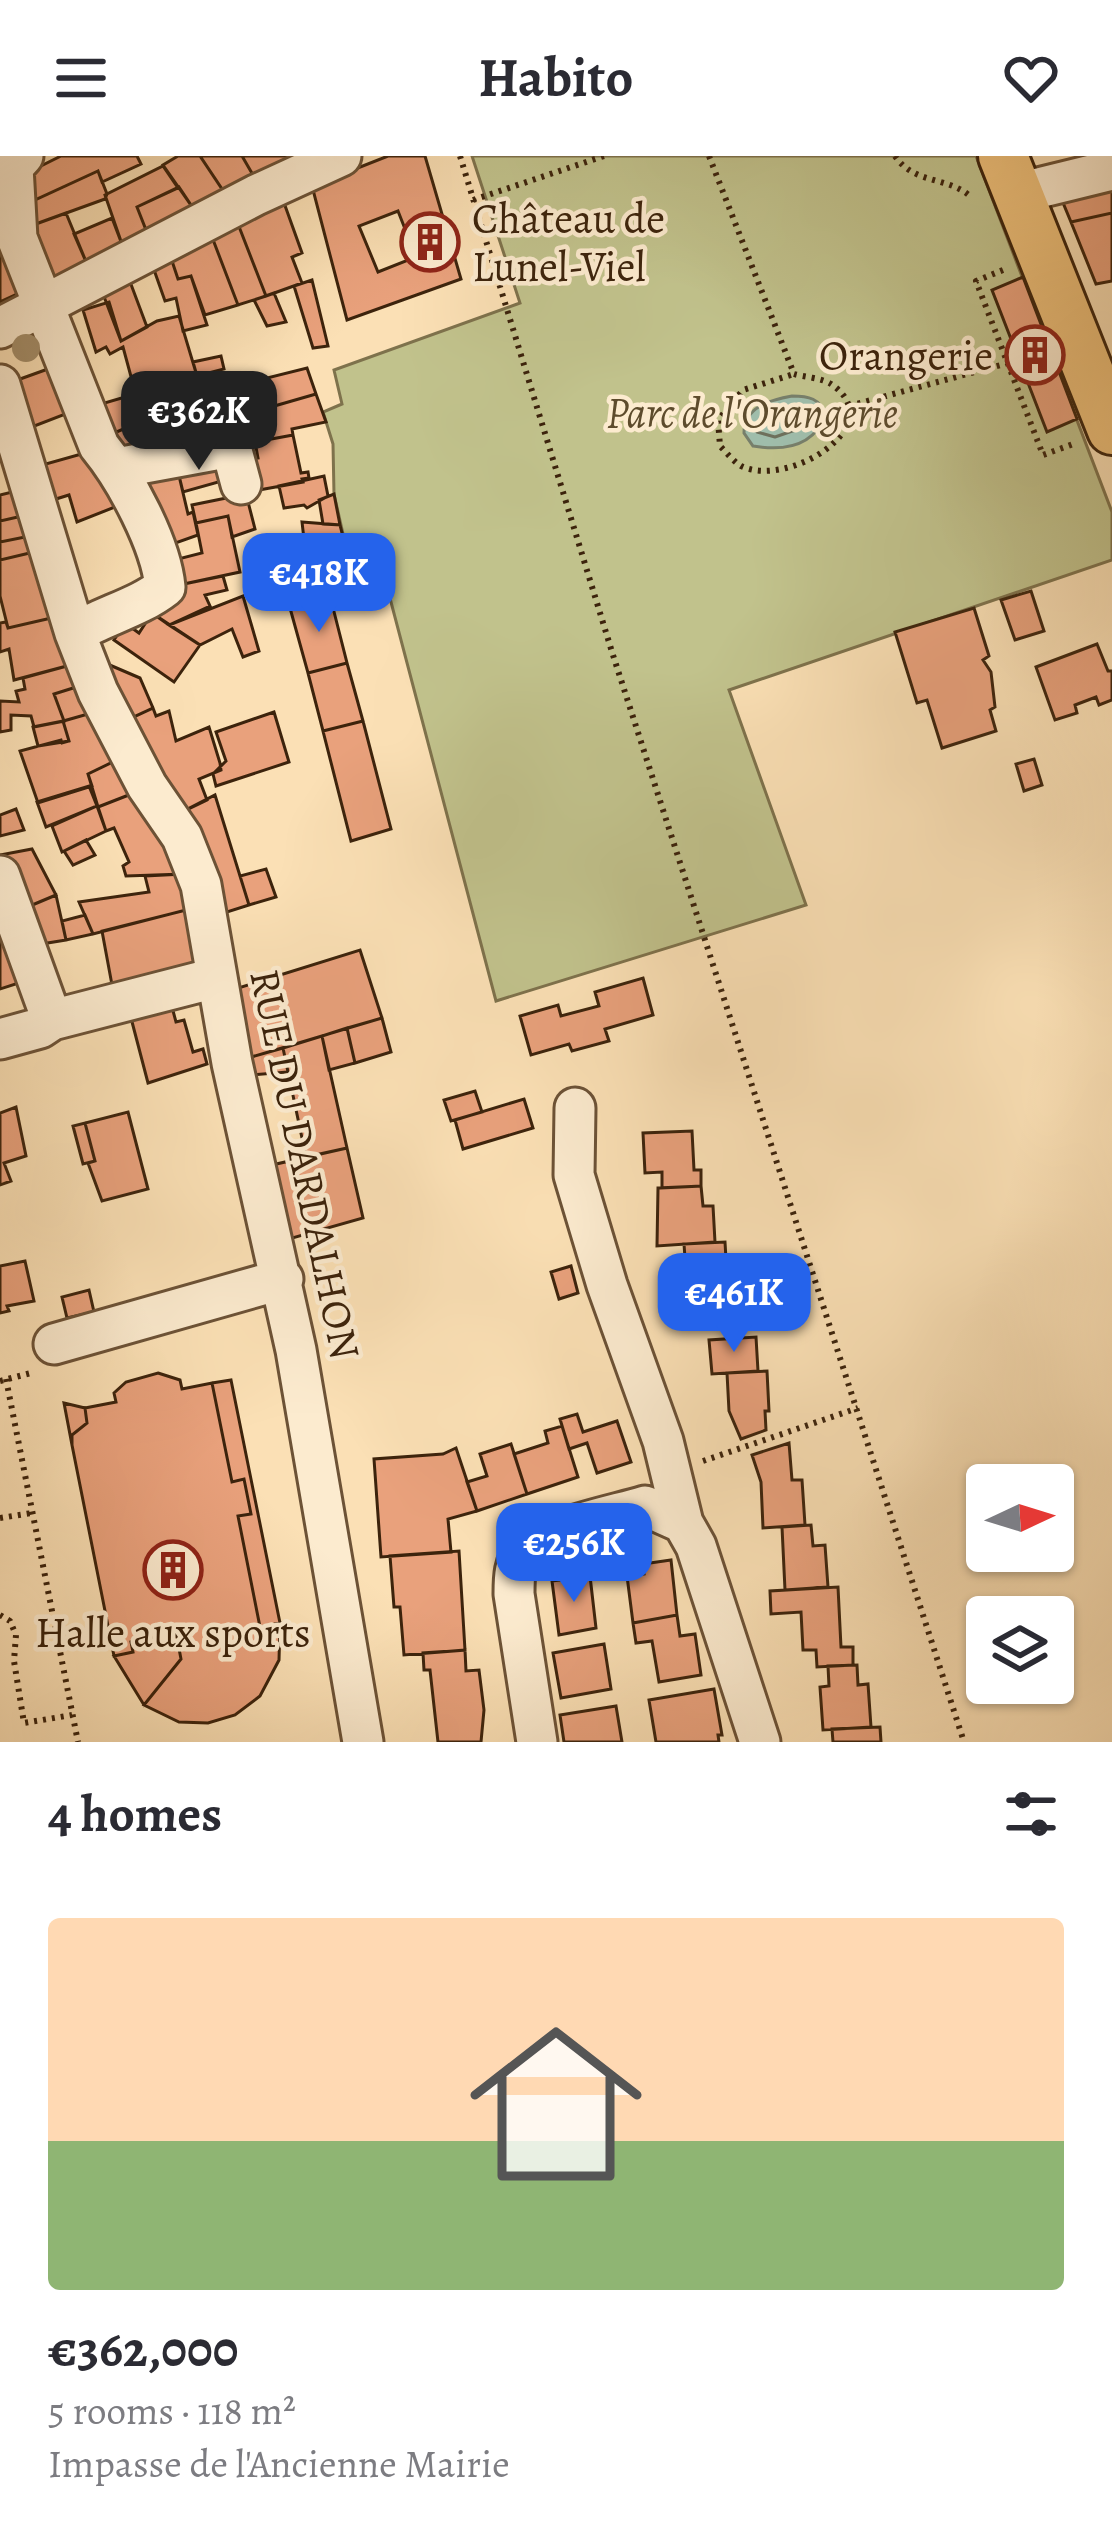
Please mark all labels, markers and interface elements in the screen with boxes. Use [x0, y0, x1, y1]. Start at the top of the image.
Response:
text: Habito [479, 41, 633, 115]
icon: menu [48, 45, 114, 111]
icon: heart [998, 45, 1064, 111]
place label: Château de Lunel-Viel [472, 190, 665, 295]
building icon: Château de Lunel-Viel [399, 211, 461, 273]
building icon: Orangerie [1004, 324, 1066, 386]
place label: Orangerie [819, 327, 993, 384]
pin: €362K [115, 371, 283, 473]
text: €362K [148, 383, 250, 436]
park label: Parc de l'Orangerie [606, 384, 898, 441]
pin: €418K [235, 533, 403, 635]
text: €418K [269, 545, 369, 598]
street label: RUE DU DARDALHON [236, 964, 375, 1364]
pin: €461K [650, 1253, 818, 1355]
text: €461K [685, 1265, 783, 1318]
north arrow [966, 1464, 1074, 1572]
map controls [966, 1464, 1074, 1704]
pin: €256K [490, 1503, 658, 1605]
text: €256K [523, 1515, 625, 1568]
building icon: Halle aux sports [142, 1539, 204, 1601]
button: layers [966, 1596, 1074, 1704]
place label: Halle aux sports [35, 1604, 311, 1661]
text: 4 homes [48, 1779, 222, 1849]
icon: filters [998, 1781, 1064, 1847]
icon: home [448, 1996, 664, 2212]
text: €362,000 [48, 2314, 238, 2384]
text: 5 rooms · 118 m² [48, 2384, 296, 2437]
text: Impasse de l'Ancienne Mairie [48, 2437, 510, 2490]

